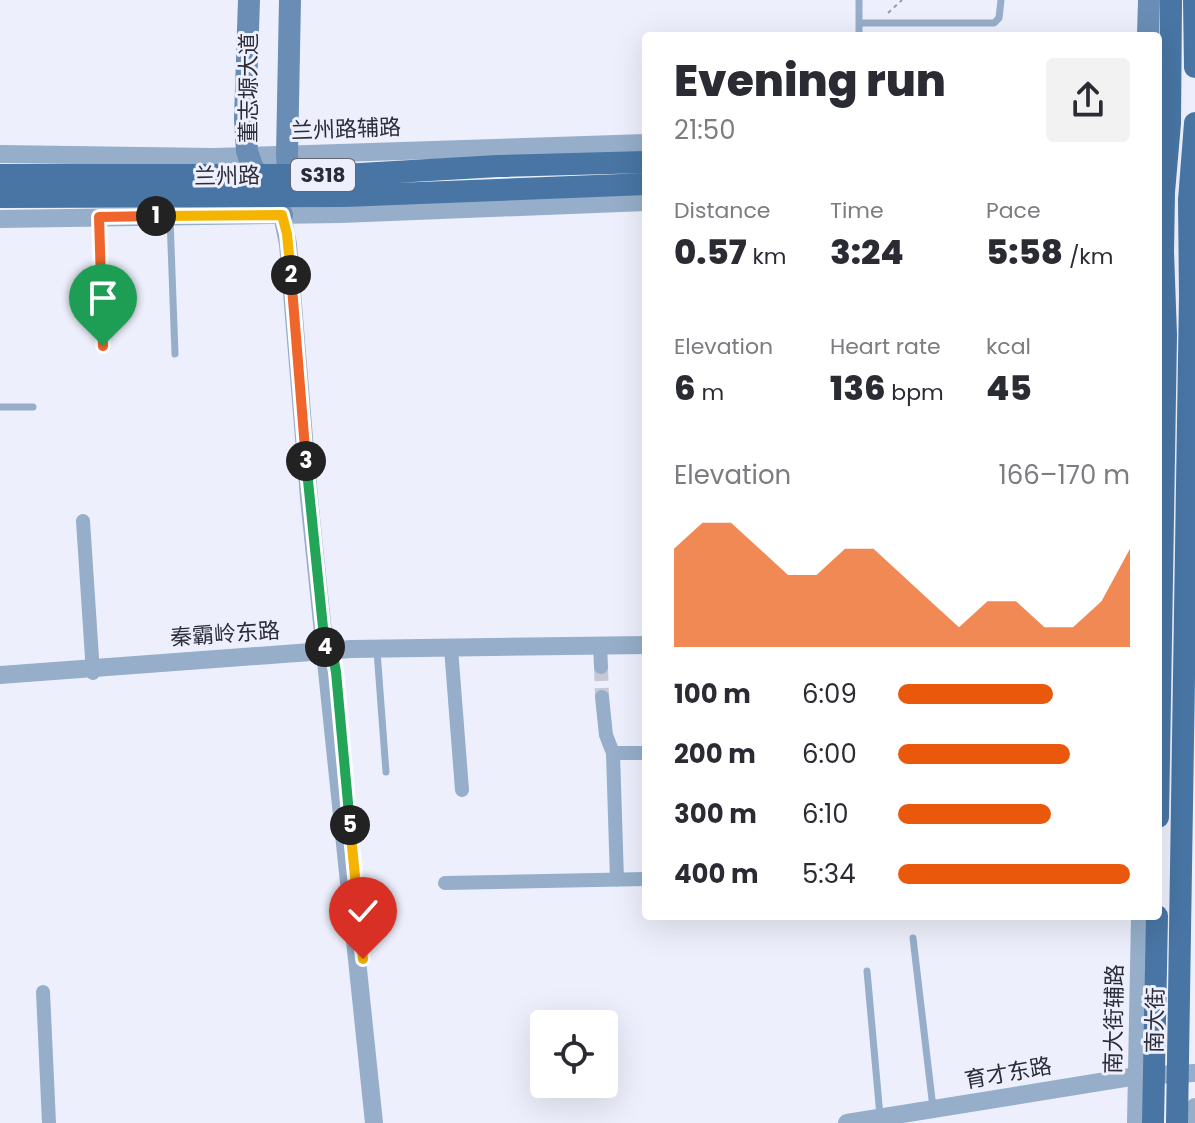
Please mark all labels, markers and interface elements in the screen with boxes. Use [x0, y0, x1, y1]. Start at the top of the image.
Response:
street label: 董志塬大道 [233, 33, 264, 143]
text: Evening run [674, 50, 946, 111]
button: share [1046, 58, 1130, 142]
street label: 兰州路辅路 [290, 112, 402, 146]
text: 21:50 [674, 112, 735, 148]
road number: S318 [291, 159, 355, 191]
street label: 兰州路 [194, 160, 260, 192]
text: Distance [674, 195, 770, 226]
text: Time [830, 195, 884, 226]
text: Pace [986, 195, 1041, 226]
pin: 1 [136, 196, 176, 236]
text: 1 [152, 200, 160, 231]
text: 0.57 [674, 228, 747, 276]
text: 3:24 [830, 228, 904, 276]
text: 5:58 [986, 228, 1063, 276]
text: km [747, 241, 787, 272]
text: /km [1063, 241, 1113, 272]
pin: 2 [271, 255, 311, 295]
text: 2 [285, 259, 297, 290]
pin [69, 264, 137, 346]
icon: arrive [81, 276, 125, 320]
text: Elevation [674, 331, 773, 362]
text: Heart rate [830, 331, 941, 362]
text: kcal [986, 331, 1031, 362]
text: 6 [674, 364, 696, 412]
text: 136 [830, 364, 886, 412]
text: 45 [986, 364, 1032, 412]
text: m [696, 377, 724, 408]
text: bpm [886, 377, 944, 408]
pin: 3 [286, 441, 326, 481]
text: 3 [299, 445, 313, 476]
text: Elevation [674, 457, 791, 493]
text: 166–170 m [998, 457, 1130, 493]
street label: 秦霸岭东路 [169, 615, 281, 653]
pin: 4 [305, 627, 345, 667]
text: 4 [318, 631, 332, 662]
text: 100 m [674, 676, 751, 712]
text: 6:09 [802, 676, 857, 712]
text: 200 m [674, 736, 756, 772]
text: 6:00 [802, 736, 857, 772]
text: 300 m [674, 796, 757, 832]
text: 6:10 [802, 796, 849, 832]
pin: 5 [330, 805, 370, 845]
text: 5 [343, 809, 357, 840]
text: 400 m [674, 856, 759, 892]
text: 5:34 [802, 856, 856, 892]
pin [329, 877, 397, 959]
icon: check [341, 889, 385, 933]
street label: 南大街辅路 [1098, 964, 1130, 1074]
street label: 南大街 [1139, 987, 1171, 1053]
map controls [530, 1010, 618, 1098]
button: locate [530, 1010, 618, 1098]
street label: 育才东路 [962, 1050, 1054, 1096]

